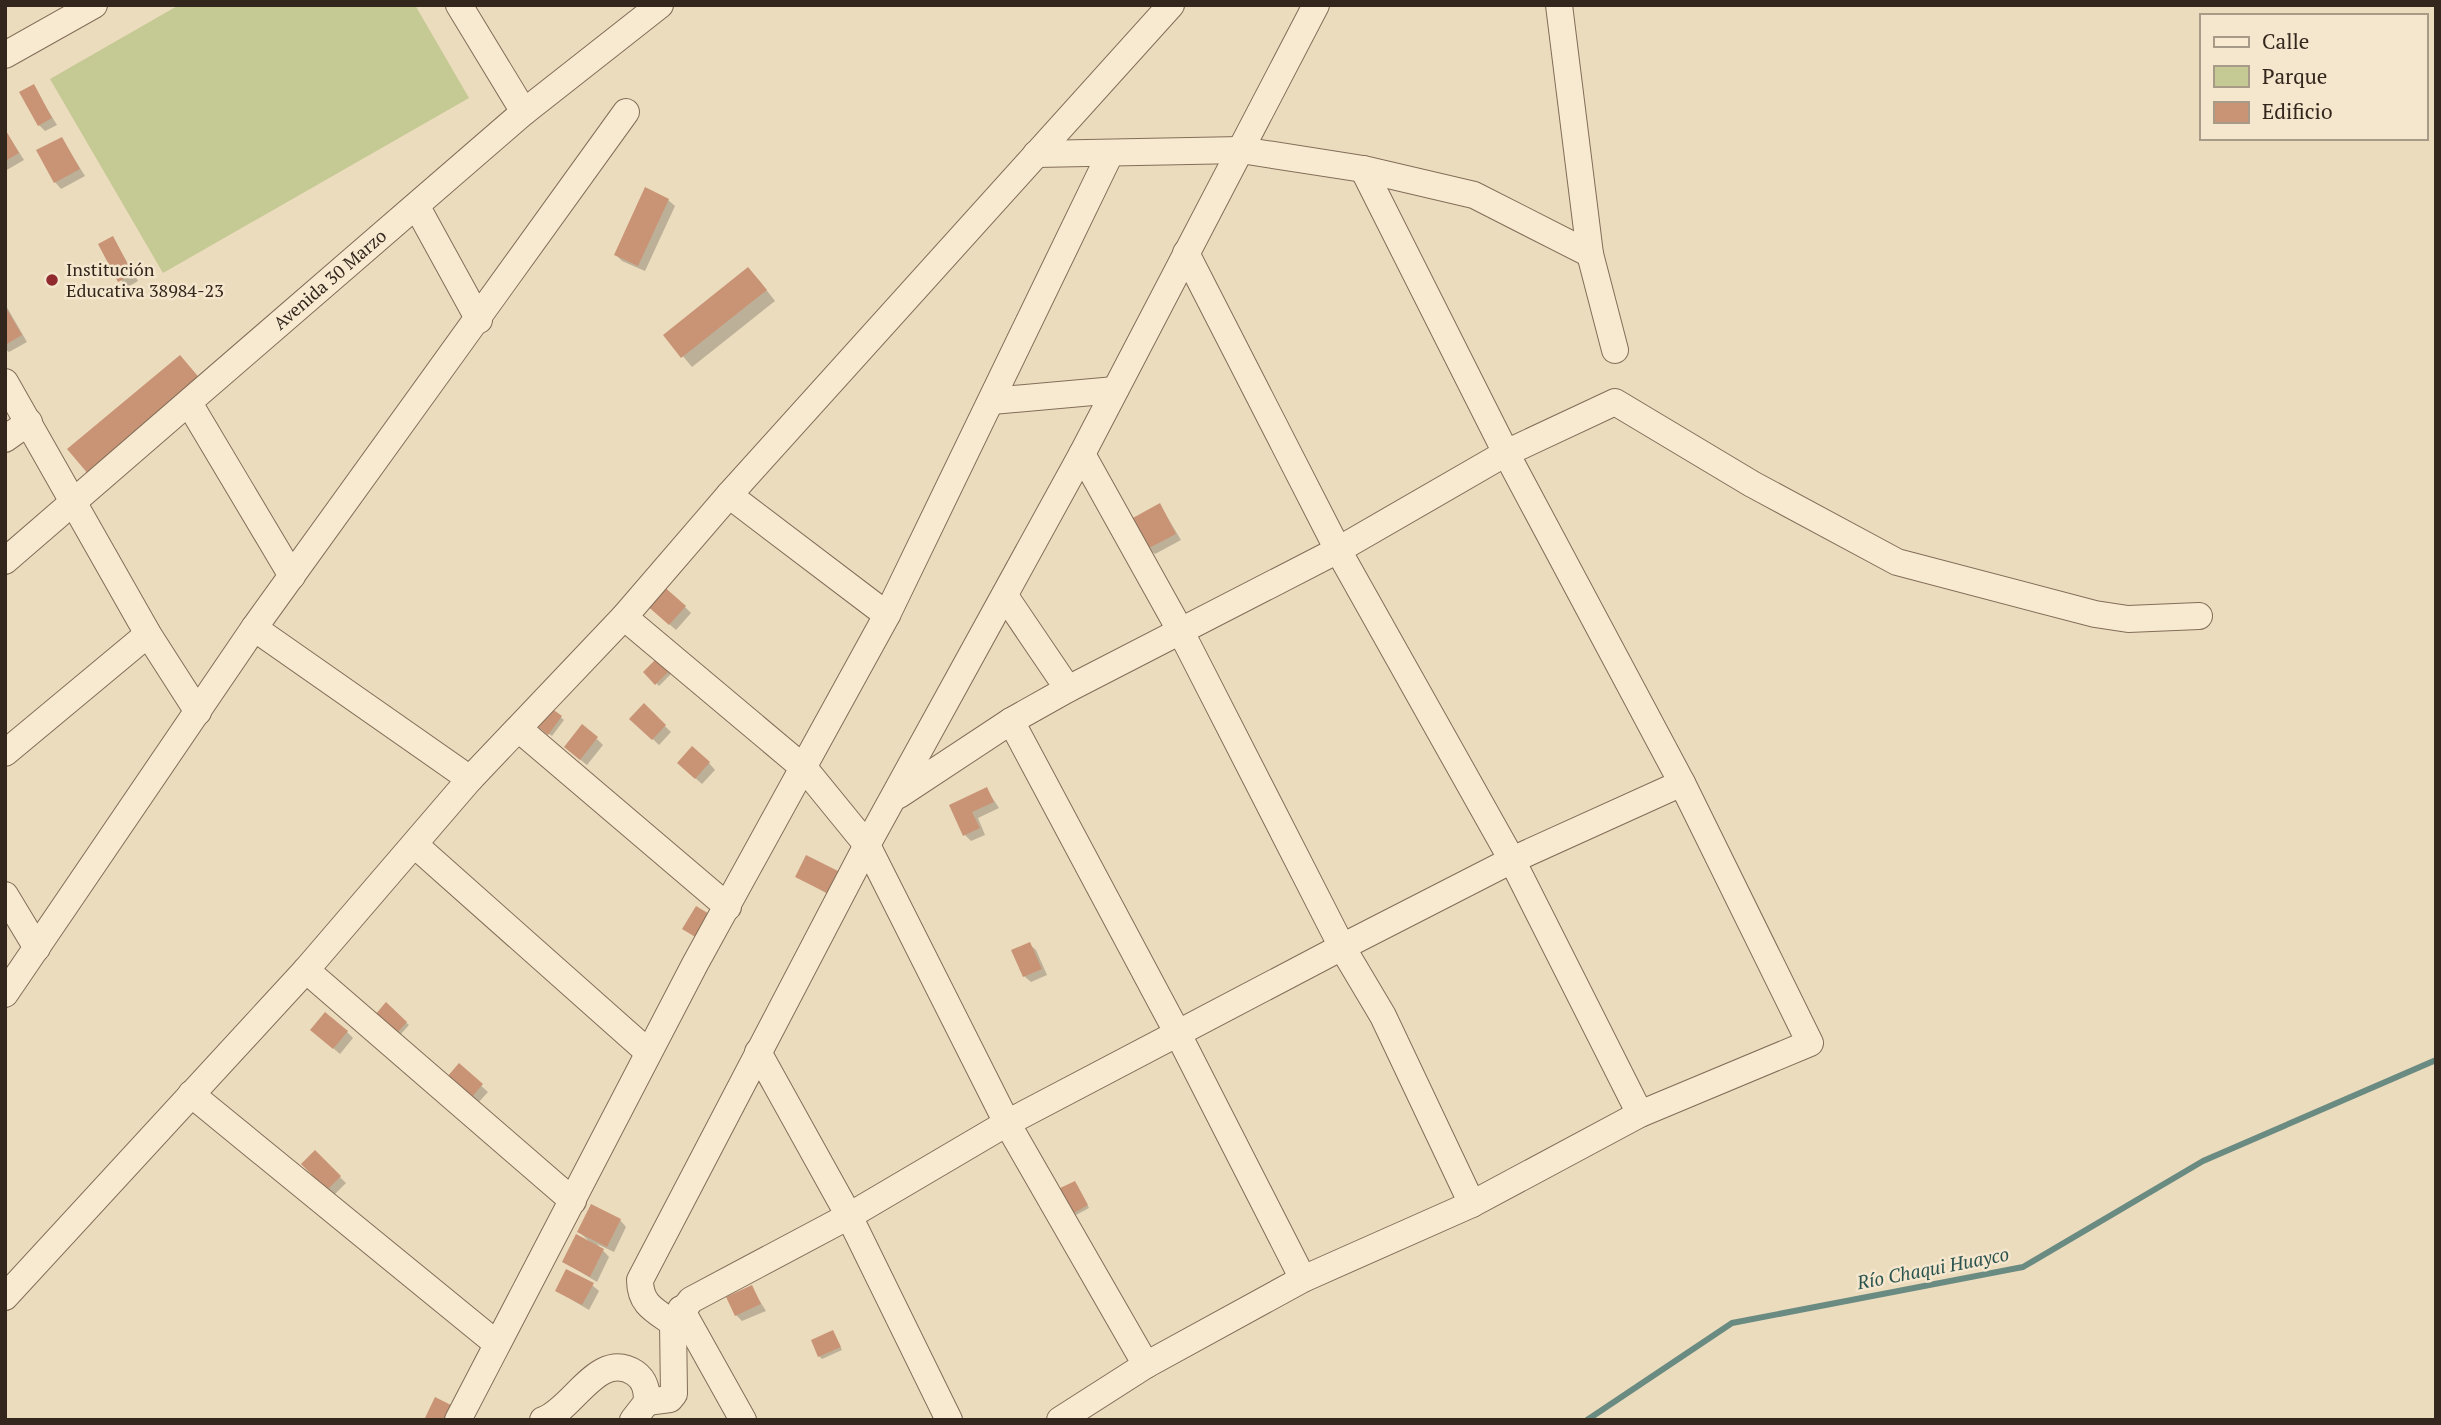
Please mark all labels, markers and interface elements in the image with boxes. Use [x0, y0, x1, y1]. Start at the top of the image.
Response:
legend [2200, 14, 2427, 140]
text: Calle [2262, 27, 2309, 55]
text: Parque [2262, 62, 2327, 90]
text: Edificio [2262, 97, 2333, 125]
street label: Avenida 30 Marzo [268, 223, 391, 335]
place label: Institución Educativa 38984-23 [66, 257, 224, 302]
marker: Institución Educativa 38984-23 [44, 272, 60, 288]
water label: Río Chaqui Huayco [1854, 1241, 2011, 1295]

